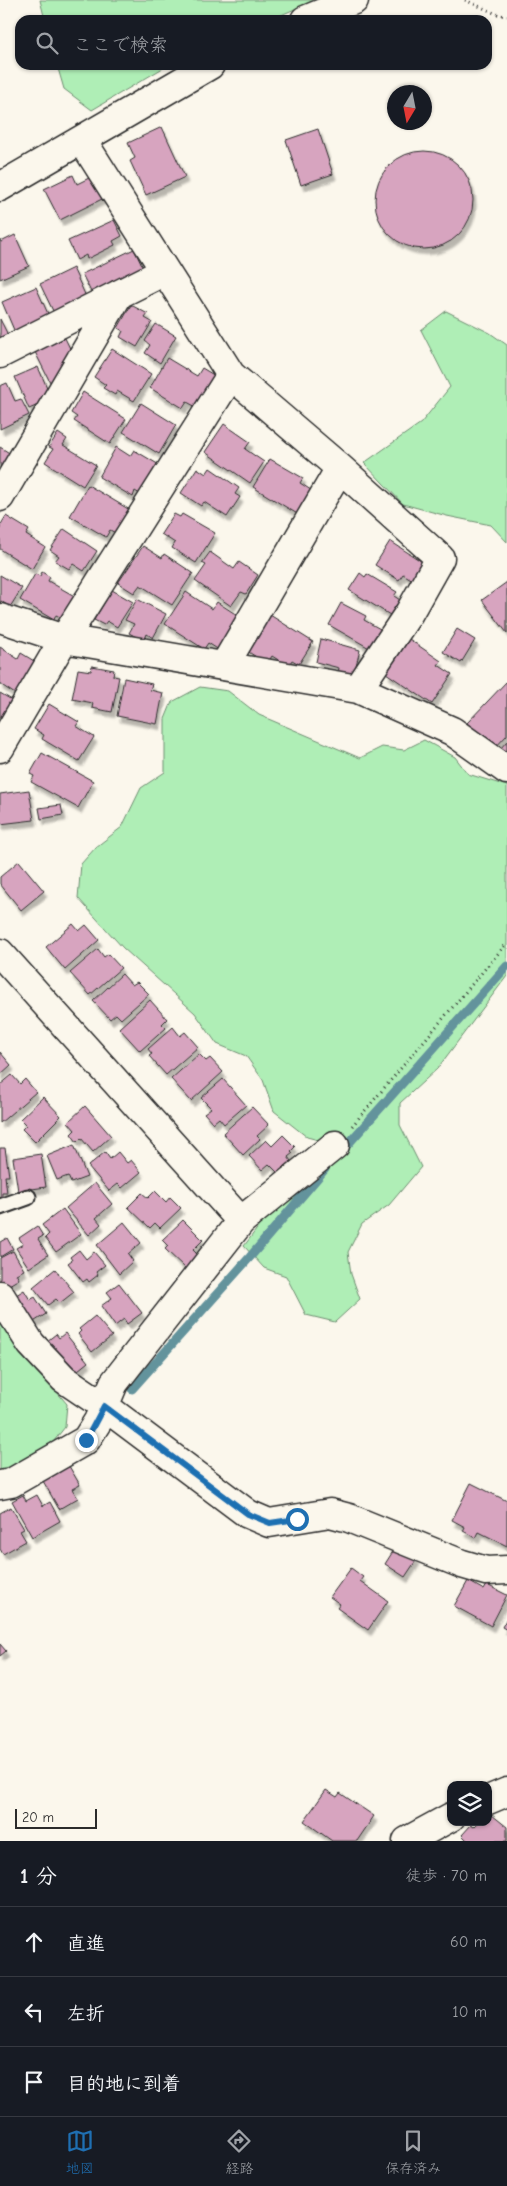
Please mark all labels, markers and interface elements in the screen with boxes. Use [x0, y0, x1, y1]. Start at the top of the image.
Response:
search box [15, 15, 492, 70]
icon: search [33, 29, 61, 57]
text: ここで検索 [73, 34, 168, 56]
north arrow [387, 85, 432, 130]
route end [75, 1429, 98, 1452]
route start [286, 1508, 309, 1531]
map controls [447, 1781, 492, 1826]
button: layers [447, 1781, 492, 1826]
scale bar [15, 1806, 98, 1829]
text: 20 m [22, 1809, 54, 1826]
text: 1 分 [20, 1864, 57, 1888]
text: 徒歩 · 70 m [406, 1867, 487, 1885]
icon: ahead [20, 1928, 48, 1956]
text: 直進 [67, 1933, 105, 1955]
text: 60 m [450, 1933, 487, 1951]
icon: left [20, 1998, 48, 2026]
text: 左折 [67, 2003, 105, 2025]
text: 10 m [452, 2003, 487, 2021]
icon: arrive [20, 2068, 48, 2096]
text: 目的地に到着 [67, 2073, 181, 2095]
tab: 地図 [66, 2127, 94, 2177]
tab: 経路 [225, 2127, 253, 2177]
tab: 保存済み [385, 2127, 441, 2177]

